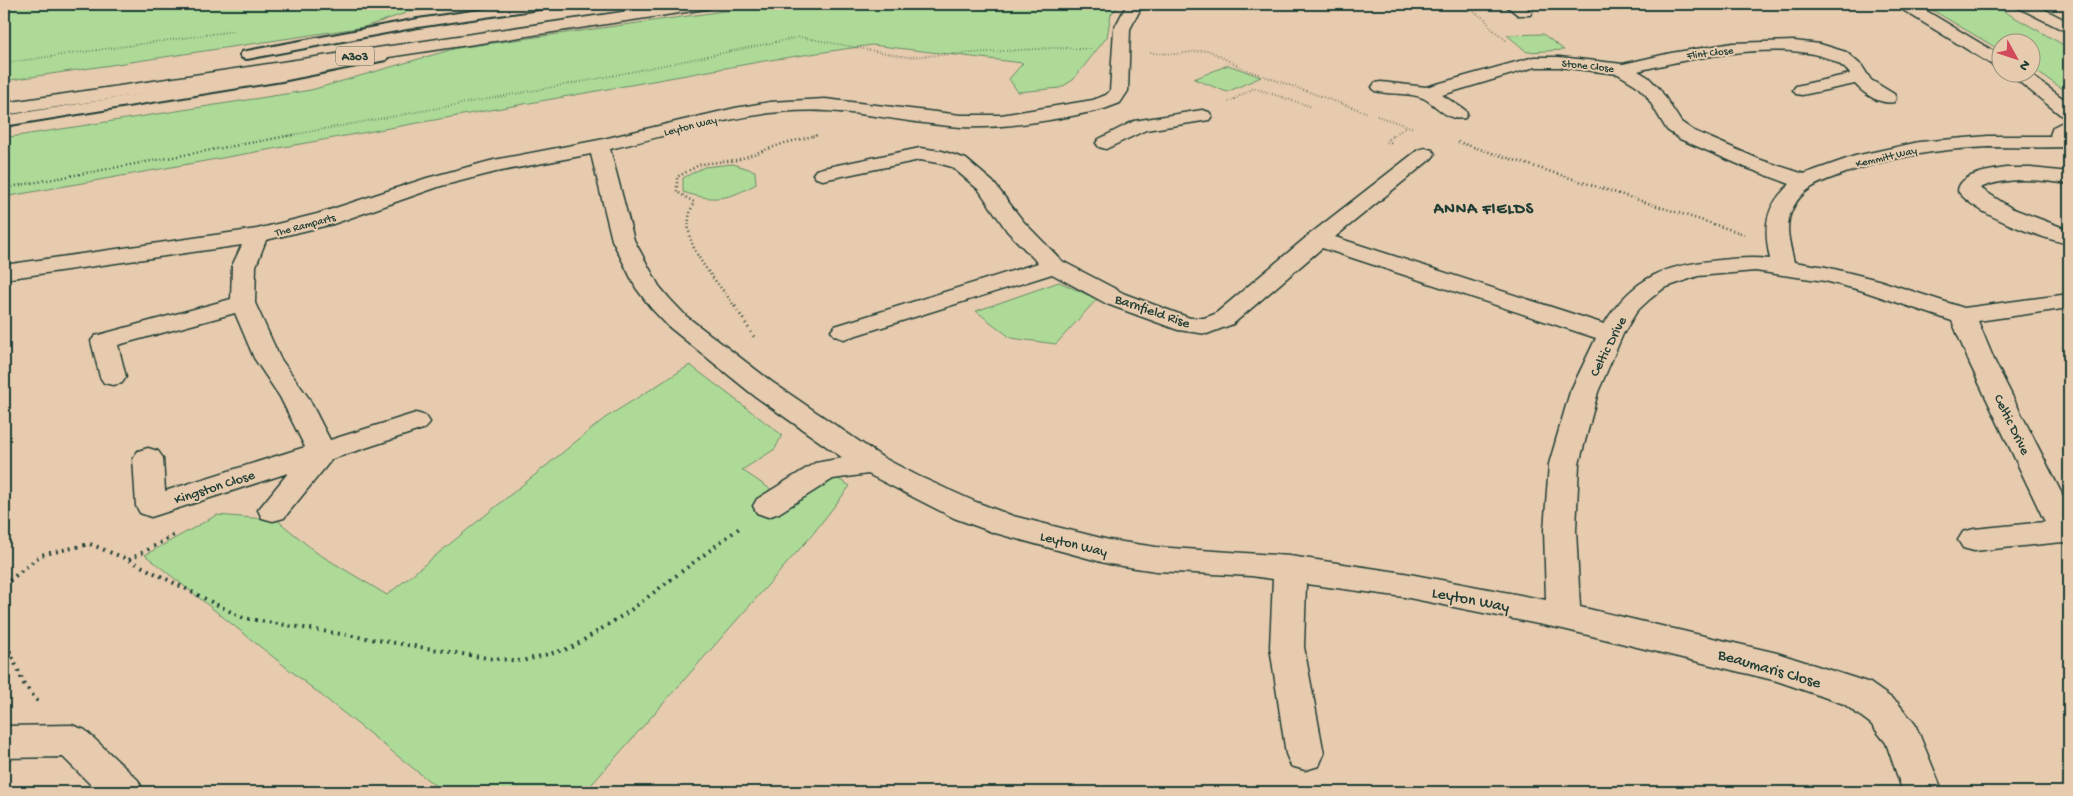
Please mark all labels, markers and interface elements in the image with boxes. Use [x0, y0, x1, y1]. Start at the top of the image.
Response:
north arrow [1990, 32, 2040, 82]
street label: Flint Close [1685, 45, 1734, 63]
road number: A303 [336, 46, 374, 66]
text: N [2015, 56, 2033, 74]
street label: Stone Close [1561, 58, 1615, 76]
street label: Leyton Way [663, 114, 719, 139]
street label: Kemmitt Way [1855, 145, 1919, 171]
district label: ANNA FIELDS [1433, 201, 1534, 220]
street label: The Ramparts [273, 212, 338, 240]
street label: Barnfield Rise [1111, 291, 1193, 333]
street label: Celtic Drive [1587, 314, 1632, 380]
street label: Celtic Drive [1989, 392, 2033, 459]
street label: Kingston Close [172, 467, 258, 509]
street label: Leyton Way [1038, 529, 1109, 562]
street label: Leyton Way [1430, 585, 1511, 618]
street label: Beaumaris Close [1714, 646, 1824, 694]

